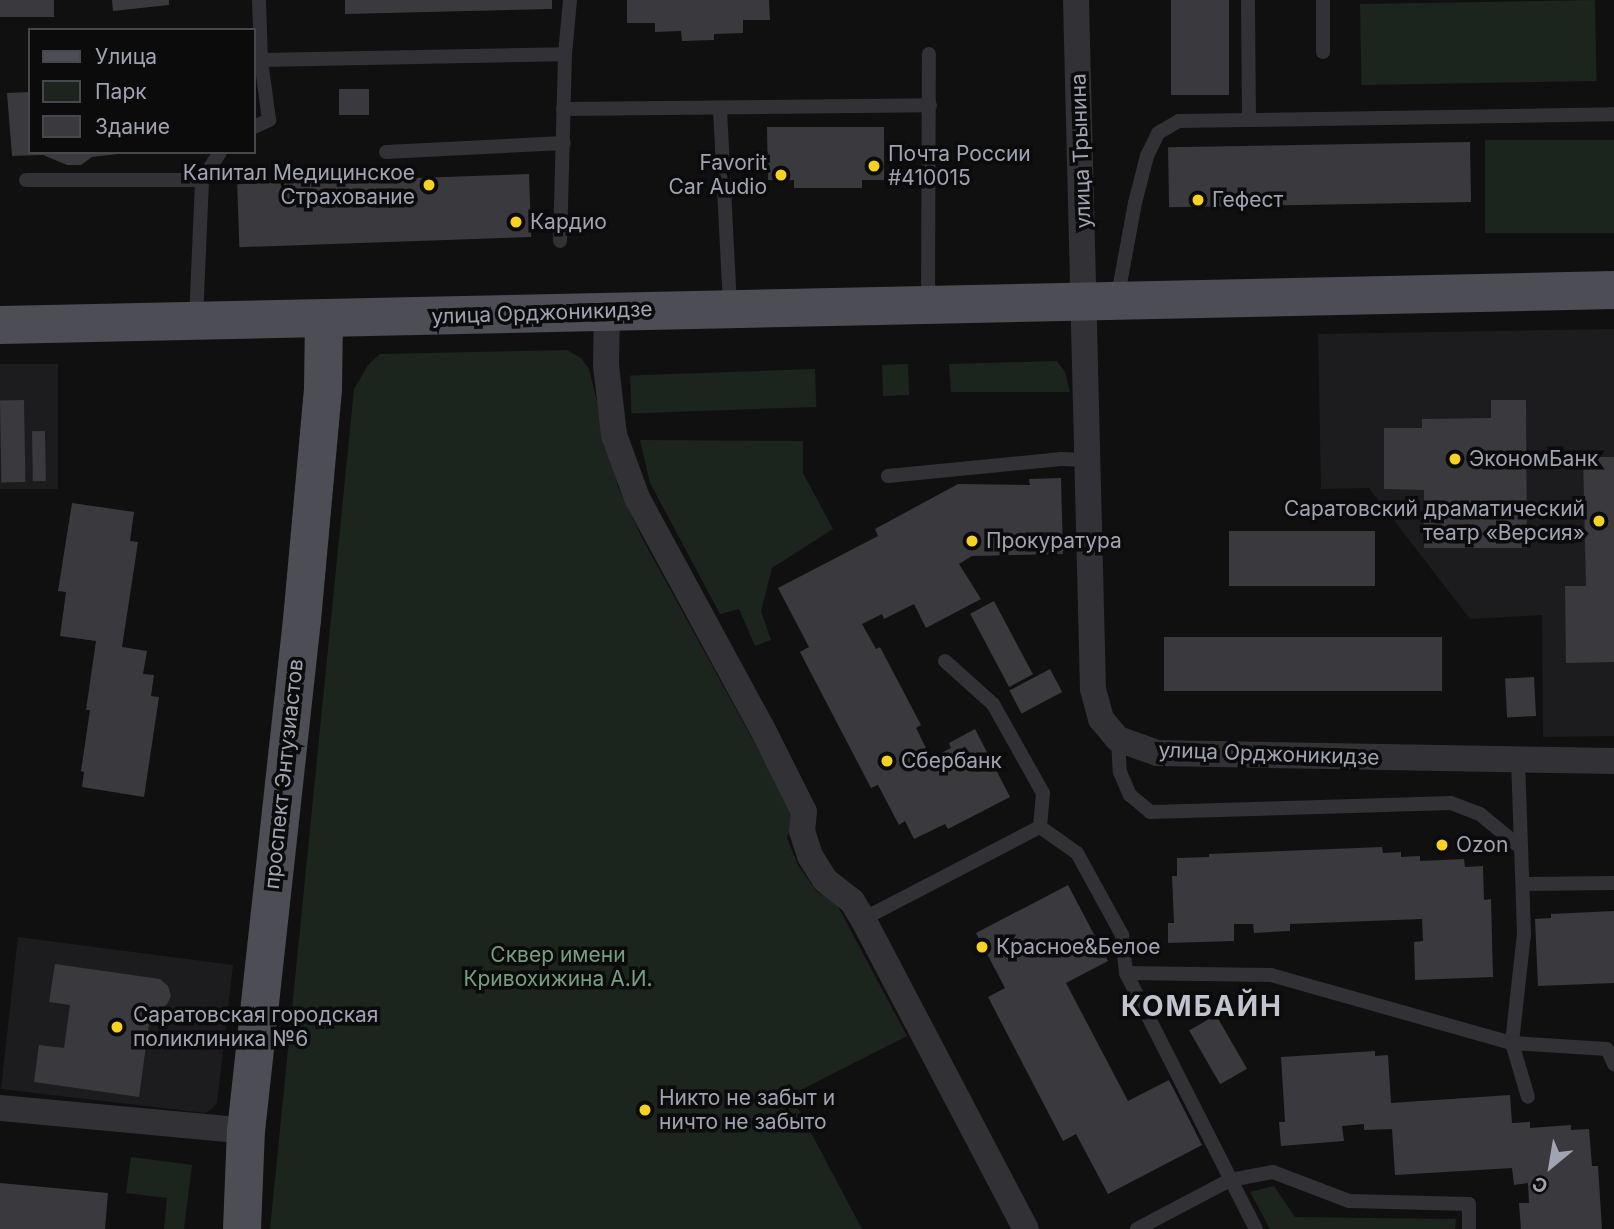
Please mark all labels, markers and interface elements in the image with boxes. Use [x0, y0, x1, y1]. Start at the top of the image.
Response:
legend [28, 28, 256, 154]
text: Улица [95, 44, 157, 69]
street label: улица Трынина [1066, 73, 1096, 229]
text: Парк [95, 79, 147, 104]
text: Здание [95, 114, 170, 139]
place label: Почта России #410015 [888, 141, 1031, 191]
place label: Favorit Car Audio [669, 150, 767, 200]
marker: Почта России #410015 [866, 158, 882, 174]
place label: Капитал Медицинское Страхование [183, 160, 415, 210]
marker: Favorit Car Audio [773, 167, 789, 183]
marker: Капитал Медицинское Страхование [421, 177, 437, 193]
place label: Гефест [1212, 187, 1283, 213]
marker: Гефест [1190, 192, 1206, 208]
place label: Кардио [530, 209, 607, 235]
marker: Кардио [508, 214, 524, 230]
street label: улица Орджоникидзе [431, 297, 653, 329]
place label: ЭкономБанк [1469, 446, 1598, 472]
marker: ЭкономБанк [1447, 451, 1463, 467]
place label: Саратовский драматический театр «Версия» [1284, 496, 1585, 546]
marker: Саратовский драматический театр «Версия» [1591, 513, 1607, 529]
place label: Прокуратура [986, 528, 1122, 554]
marker: Прокуратура [964, 533, 980, 549]
street label: проспект Энтузиастов [259, 658, 309, 890]
street label: улица Орджоникидзе [1158, 738, 1380, 770]
place label: Сбербанк [901, 748, 1002, 774]
marker: Сбербанк [879, 753, 895, 769]
place label: Ozon [1456, 832, 1508, 858]
marker: Ozon [1434, 837, 1450, 853]
place label: Красное&Белое [996, 934, 1160, 960]
marker: Красное&Белое [974, 939, 990, 955]
park label: Сквер имени Кривохижина А.И. [463, 942, 653, 992]
district label: КОМБАЙН [1122, 989, 1282, 1023]
place label: Саратовская городская поликлиника №6 [133, 1002, 378, 1052]
marker: Саратовская городская поликлиника №6 [107, 1017, 127, 1037]
place label: Никто не забыт и ничто не забыто [659, 1085, 835, 1135]
marker: Никто не забыт и ничто не забыто [637, 1102, 653, 1118]
north arrow [1516, 1131, 1586, 1201]
text: С [1528, 1171, 1552, 1198]

